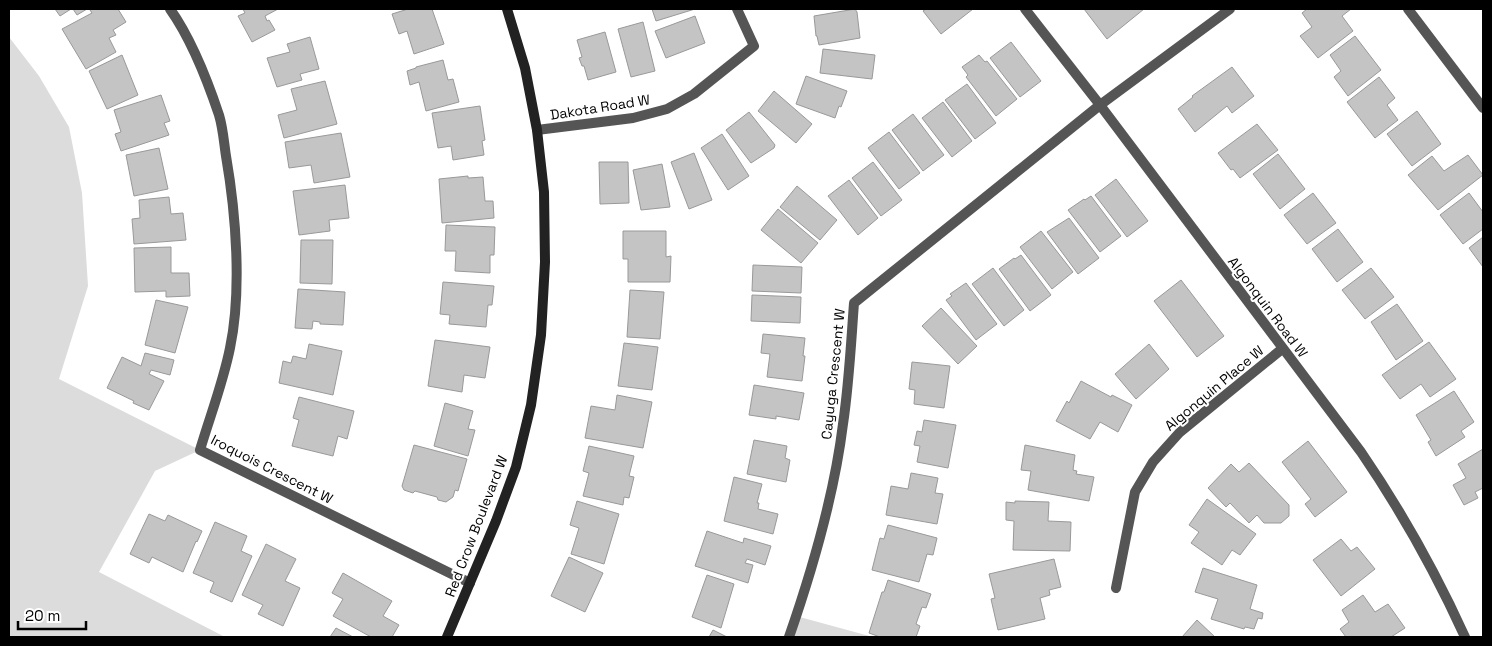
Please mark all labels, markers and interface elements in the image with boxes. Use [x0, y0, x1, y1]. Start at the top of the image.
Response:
street label: Dakota Road W [549, 90, 651, 124]
street label: Algonquin Road W [1224, 253, 1312, 361]
street label: Cayuga Crescent W [817, 308, 849, 440]
street label: Algonquin Place W [1161, 341, 1267, 435]
street label: Iroquois Crescent W [208, 430, 336, 508]
street label: Red Crow Boulevard W [441, 453, 511, 599]
scale bar [18, 598, 85, 630]
text: 20 m [25, 606, 60, 625]

